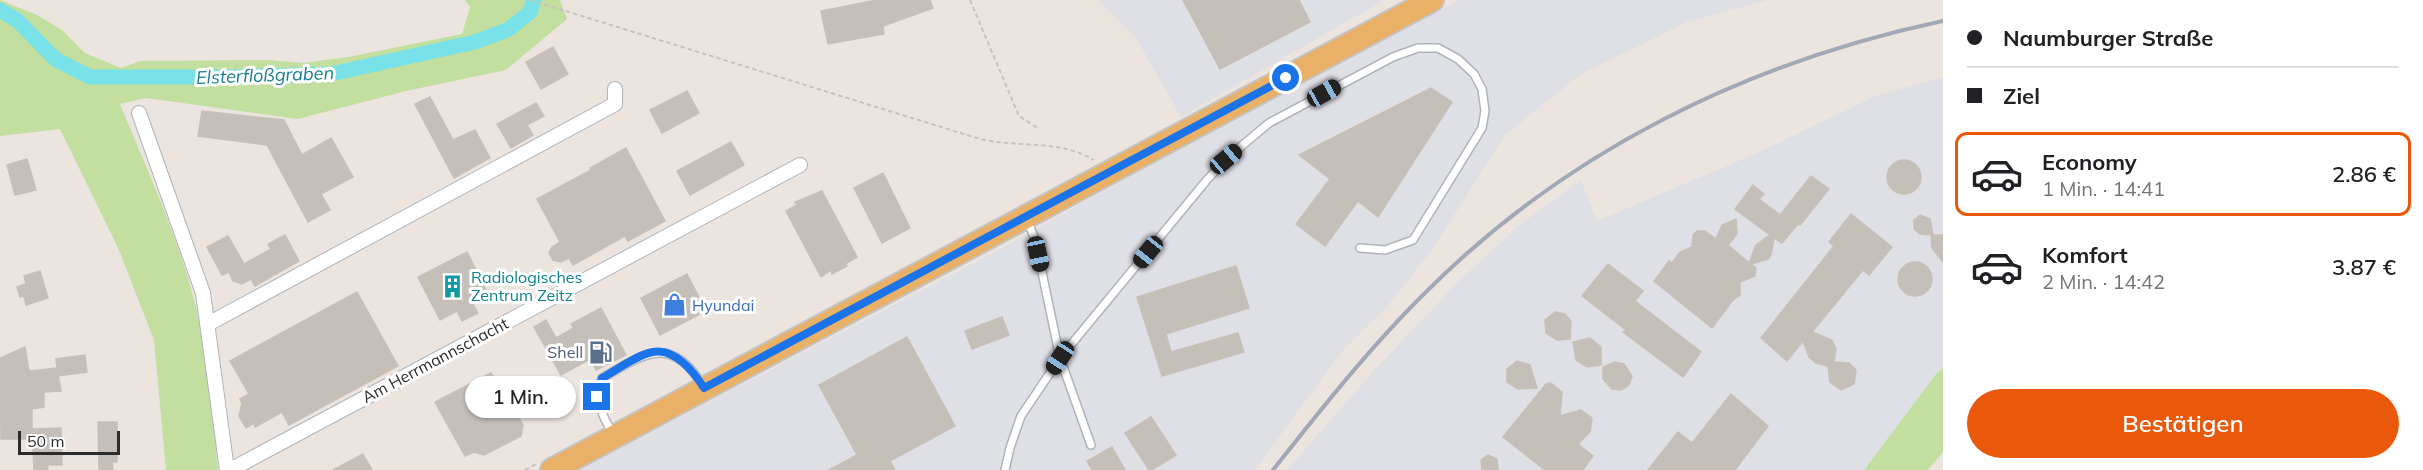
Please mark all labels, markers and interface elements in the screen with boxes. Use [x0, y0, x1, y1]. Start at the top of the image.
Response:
text: Naumburger Straße [2003, 24, 2213, 52]
water label: Elsterfloßgraben [196, 61, 334, 89]
route start [1272, 64, 1299, 91]
car [1304, 76, 1344, 110]
text: Ziel [2003, 82, 2040, 110]
car [1206, 141, 1246, 177]
icon: car [1970, 147, 2024, 201]
text: Economy [2042, 148, 2137, 176]
text: 2.86 € [2332, 160, 2396, 188]
text: 1 Min. · 14:41 [2042, 176, 2165, 201]
car [1130, 232, 1166, 272]
car [1025, 235, 1051, 273]
icon: car [1970, 240, 2024, 294]
text: Komfort [2042, 241, 2128, 269]
text: 3.87 € [2332, 253, 2396, 281]
place label: Radiologisches Zentrum Zeitz [471, 267, 583, 305]
text: 2 Min. · 14:42 [2042, 269, 2165, 294]
building icon: Radiologisches Zentrum Zeitz [440, 273, 466, 299]
shop icon: Hyundai [661, 292, 687, 318]
place label: Hyundai [692, 295, 754, 315]
street label: Am Herrmannschacht [358, 313, 512, 407]
car [1043, 338, 1077, 378]
fuel station icon: Shell [588, 339, 614, 365]
place label: Shell [547, 342, 583, 362]
callout: 1 Min. [465, 376, 576, 418]
route end [583, 383, 610, 410]
text: 1 Min. [492, 384, 549, 409]
button: Bestätigen [1967, 389, 2399, 458]
scale bar [18, 428, 120, 456]
text: 50 m [27, 431, 64, 451]

